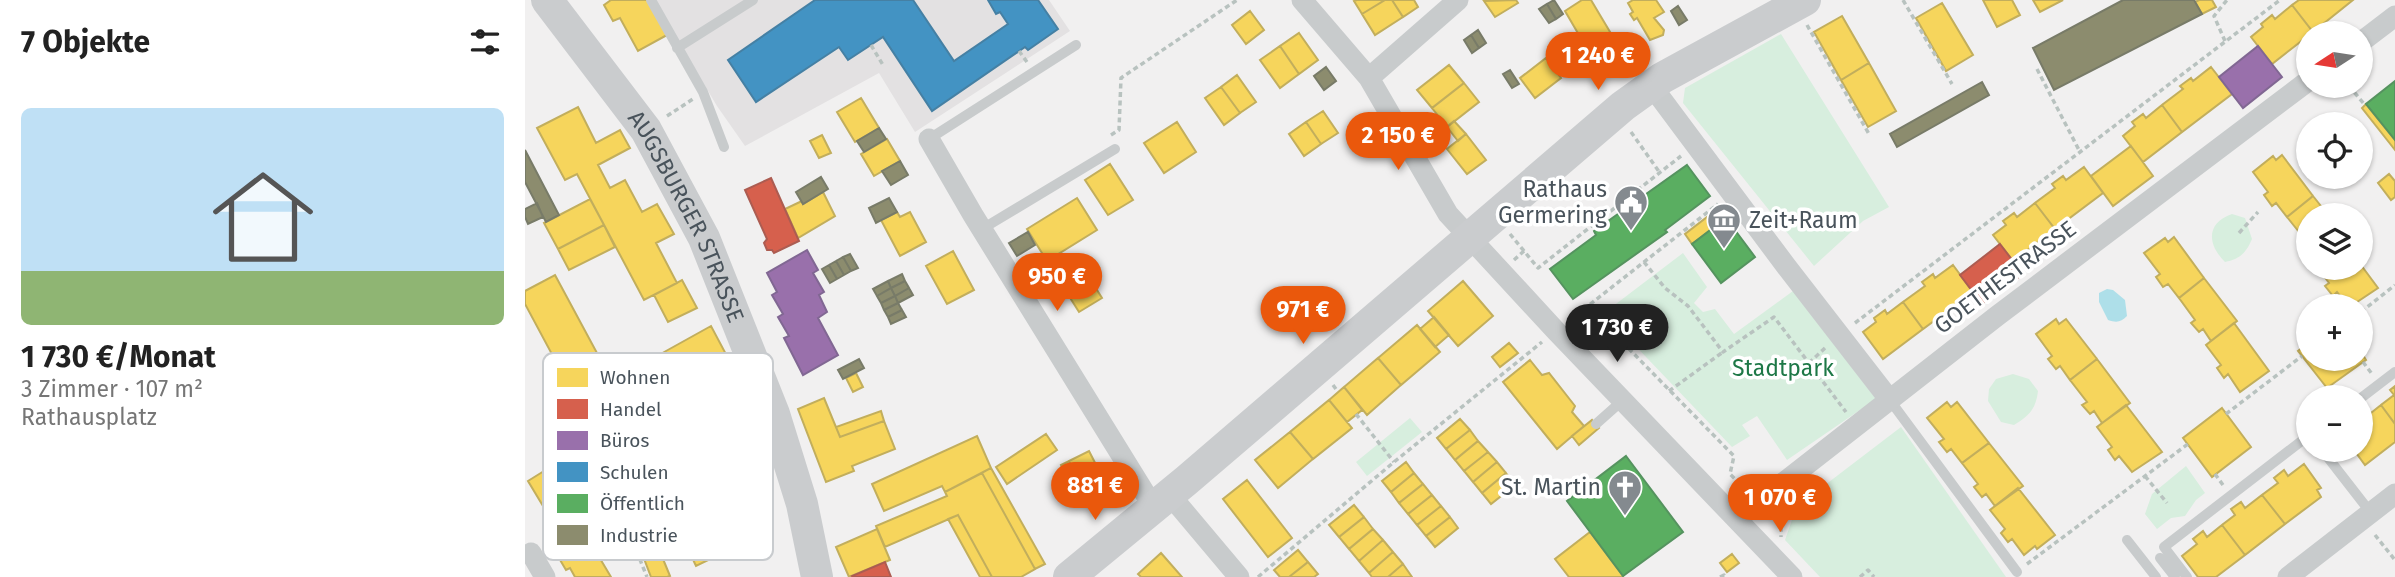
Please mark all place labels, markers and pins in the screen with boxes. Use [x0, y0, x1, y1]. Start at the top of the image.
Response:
pin: 1 240 € [1533, 32, 1663, 92]
pin: 2 150 € [1333, 113, 1463, 172]
place label: Rathaus Germering [1498, 175, 1607, 229]
public building icon: Rathaus Germering [1612, 183, 1650, 232]
museum icon: Zeit+Raum [1705, 201, 1743, 250]
place label: Zeit+Raum [1749, 206, 1858, 234]
pin: 950 € [1008, 254, 1106, 313]
pin: 971 € [1254, 286, 1352, 346]
pin: 1 730 € [1552, 304, 1682, 364]
pin: 881 € [1046, 462, 1144, 522]
church icon: St. Martin [1606, 468, 1644, 517]
place label: St. Martin [1501, 473, 1601, 501]
pin: 1 070 € [1715, 475, 1845, 534]

